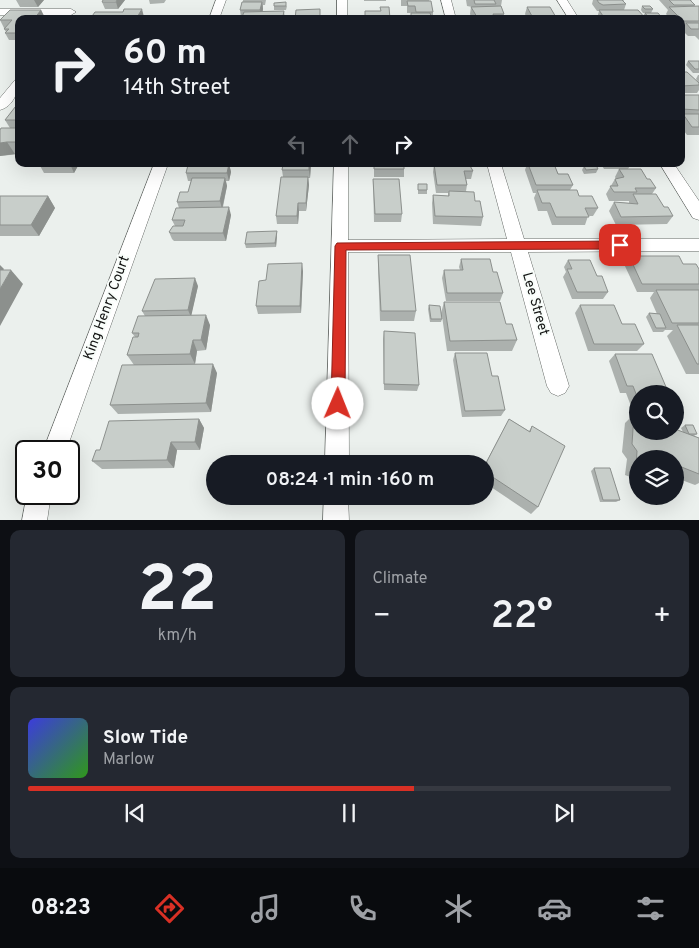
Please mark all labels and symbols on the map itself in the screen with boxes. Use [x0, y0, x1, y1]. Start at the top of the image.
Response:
pin [599, 224, 641, 266]
street label: King Henry Court [80, 254, 134, 362]
street label: Lee Street [518, 270, 552, 338]
position arrow [311, 377, 363, 429]
speed limit sign: 30 [15, 440, 80, 505]

